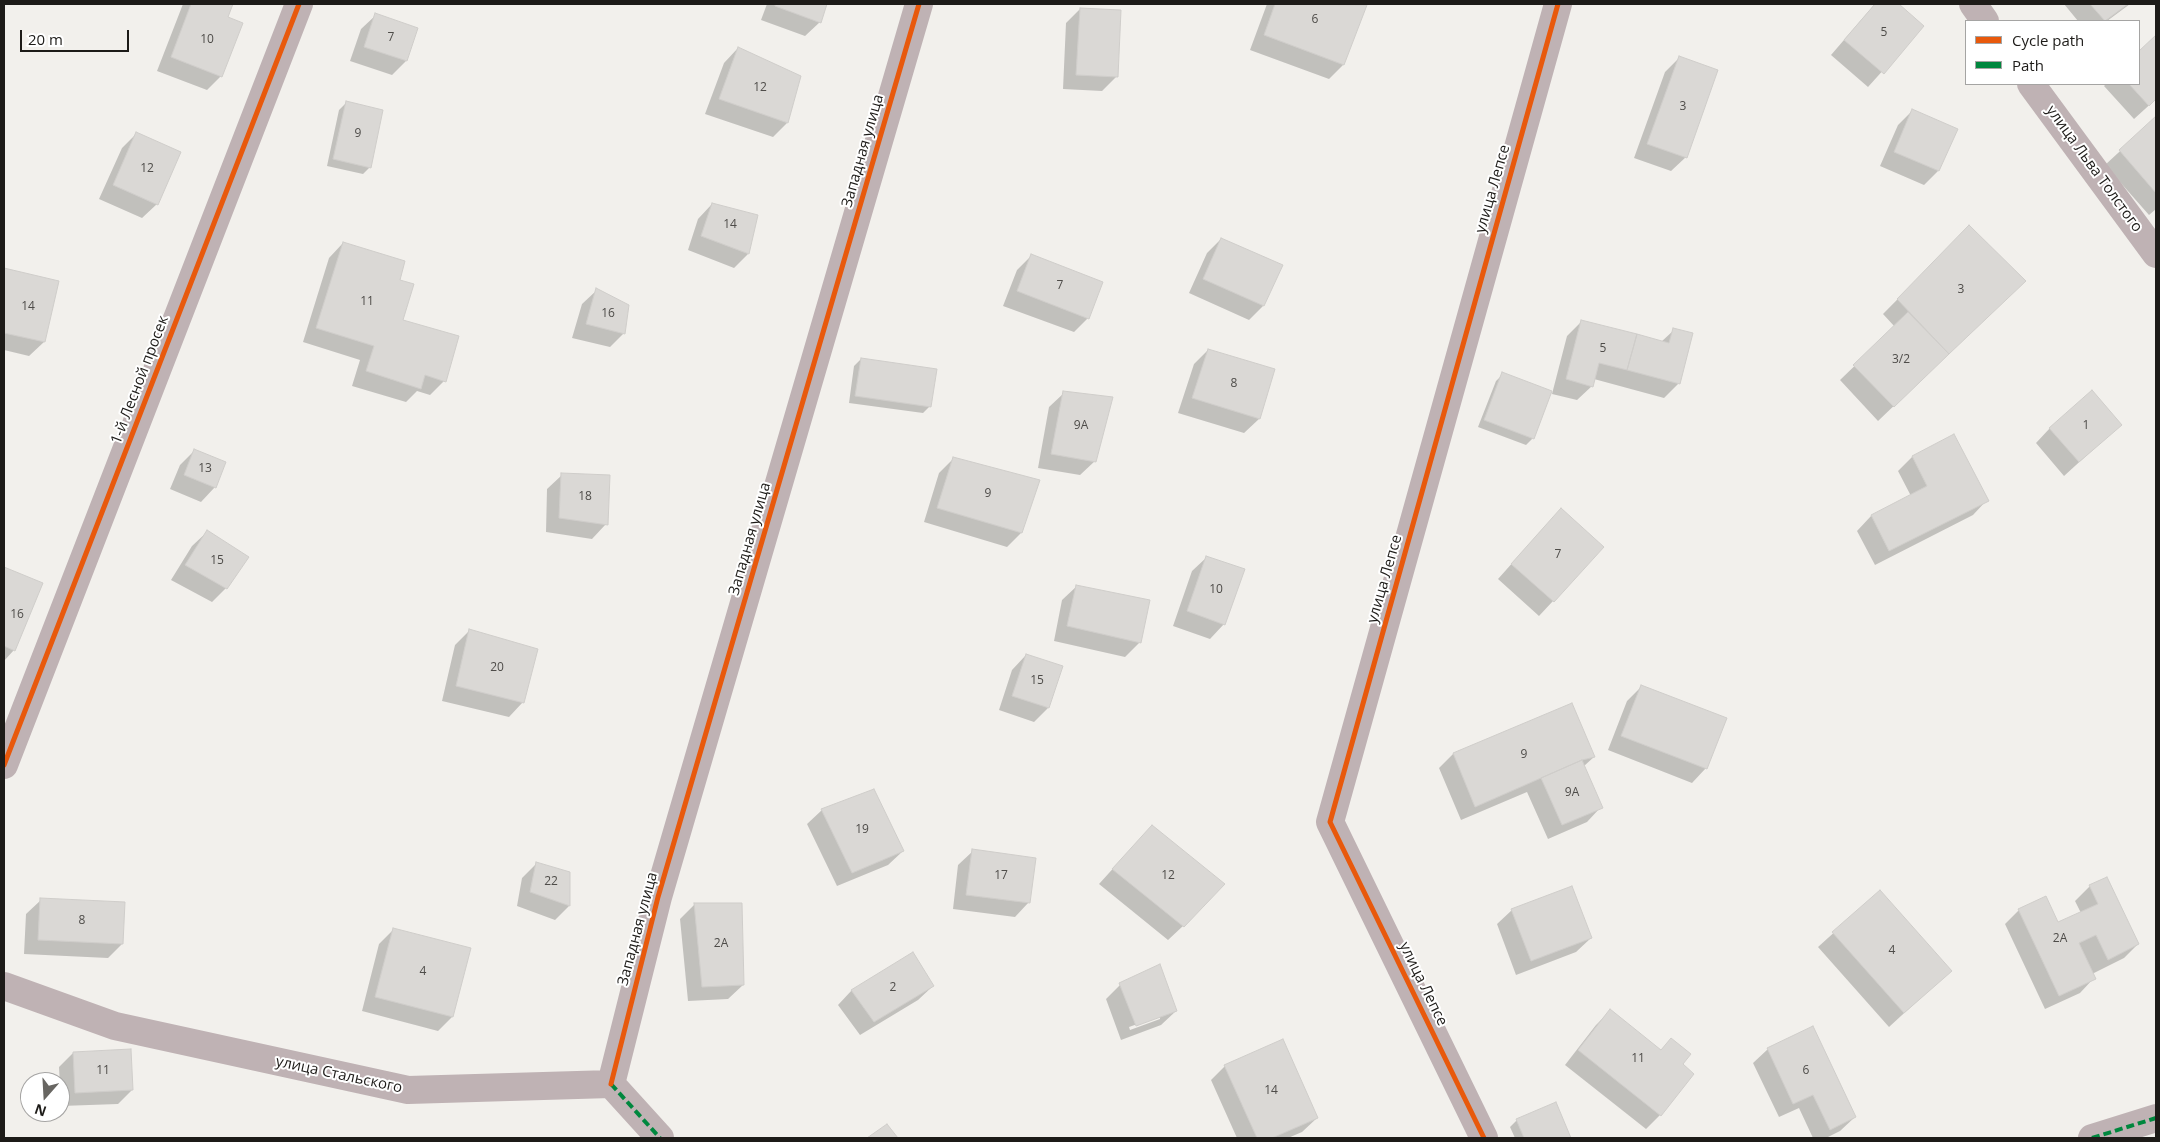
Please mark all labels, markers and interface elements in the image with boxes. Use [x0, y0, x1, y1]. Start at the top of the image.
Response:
house number: 6 [1312, 13, 1318, 27]
scale bar [22, 20, 131, 52]
legend [1965, 20, 2140, 85]
house number: 5 [1881, 26, 1887, 40]
text: 20 m [28, 29, 63, 49]
text: Cycle path [2012, 30, 2084, 50]
house number: 7 [388, 31, 394, 45]
house number: 10 [200, 33, 214, 47]
text: Path [2012, 55, 2044, 75]
house number: 12 [753, 81, 767, 95]
street label: Западная улица [838, 92, 888, 210]
house number: 3 [1680, 100, 1686, 114]
street label: улица Льва Толстого [2042, 102, 2146, 236]
house number: 9 [355, 127, 361, 141]
street label: улица Лепсе [1472, 143, 1514, 235]
house number: 12 [140, 162, 154, 176]
house number: 14 [723, 218, 737, 232]
house number: 7 [1057, 279, 1063, 293]
house number: 3 [1958, 283, 1964, 297]
house number: 11 [360, 295, 374, 309]
house number: 14 [21, 300, 35, 314]
house number: 16 [601, 307, 615, 321]
street label: 1-й Лесной просек [107, 313, 173, 447]
house number: 5 [1600, 342, 1606, 356]
house number: 3/2 [1892, 353, 1910, 367]
house number: 8 [1231, 377, 1237, 391]
house number: 9А [1074, 419, 1088, 433]
house number: 1 [2083, 419, 2089, 433]
house number: 13 [198, 462, 212, 476]
street label: Западная улица [725, 480, 775, 598]
house number: 9 [985, 487, 991, 501]
house number: 18 [578, 490, 592, 504]
street label: улица Лепсе [1364, 533, 1406, 625]
house number: 7 [1555, 548, 1561, 562]
house number: 15 [210, 554, 224, 568]
house number: 10 [1209, 583, 1223, 597]
house number: 16 [10, 608, 24, 622]
house number: 20 [490, 661, 504, 675]
house number: 15 [1030, 674, 1044, 688]
house number: 9 [1521, 748, 1527, 762]
house number: 9А [1565, 786, 1579, 800]
house number: 19 [855, 823, 869, 837]
house number: 17 [994, 869, 1008, 883]
house number: 12 [1161, 869, 1175, 883]
street label: Западная улица [614, 870, 662, 988]
house number: 22 [544, 875, 558, 889]
house number: 8 [79, 914, 85, 928]
house number: 2А [2053, 932, 2067, 946]
house number: 2А [714, 937, 728, 951]
street label: улица Лепсе [1395, 939, 1451, 1029]
house number: 4 [1889, 944, 1895, 958]
house number: 4 [420, 965, 426, 979]
house number: 2 [890, 981, 896, 995]
house number: 11 [1631, 1052, 1645, 1066]
street label: улица Стальского [274, 1053, 404, 1097]
house number: 11 [96, 1064, 110, 1078]
house number: 6 [1803, 1064, 1809, 1078]
north arrow [20, 1072, 70, 1122]
house number: 14 [1264, 1084, 1278, 1098]
text: N [32, 1100, 49, 1122]

